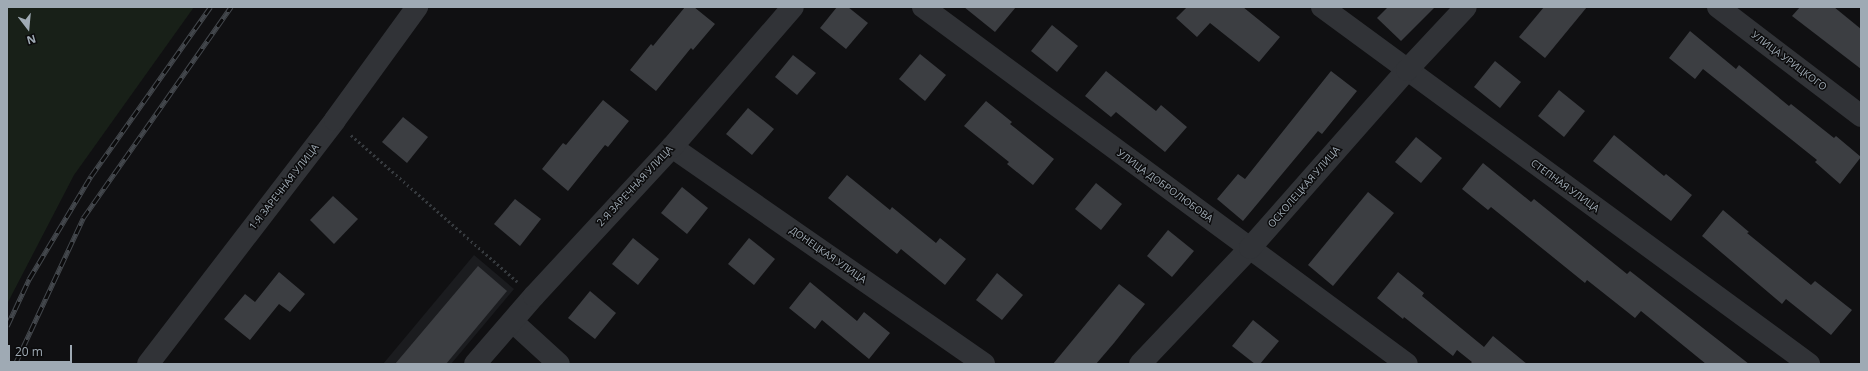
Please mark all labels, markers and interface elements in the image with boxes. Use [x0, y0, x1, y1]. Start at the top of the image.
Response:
north arrow [8, 8, 48, 48]
street label: УЛИЦА УРИЦКОГО [1749, 29, 1829, 93]
text: N [25, 32, 38, 48]
street label: 1-Я ЗАРЕЧНАЯ УЛИЦА [247, 142, 321, 232]
street label: 2-Я ЗАРЕЧНАЯ УЛИЦА [595, 143, 675, 229]
street label: ОСКОЛЕЦКАЯ УЛИЦА [1265, 144, 1343, 230]
street label: УЛИЦА ДОБРОЛЮБОВА [1115, 147, 1215, 225]
street label: СТЕПНАЯ УЛИЦА [1528, 157, 1602, 215]
street label: ДОНЕЦКАЯ УЛИЦА [787, 224, 869, 286]
scale bar [10, 337, 74, 363]
text: 20 m [15, 343, 43, 360]

